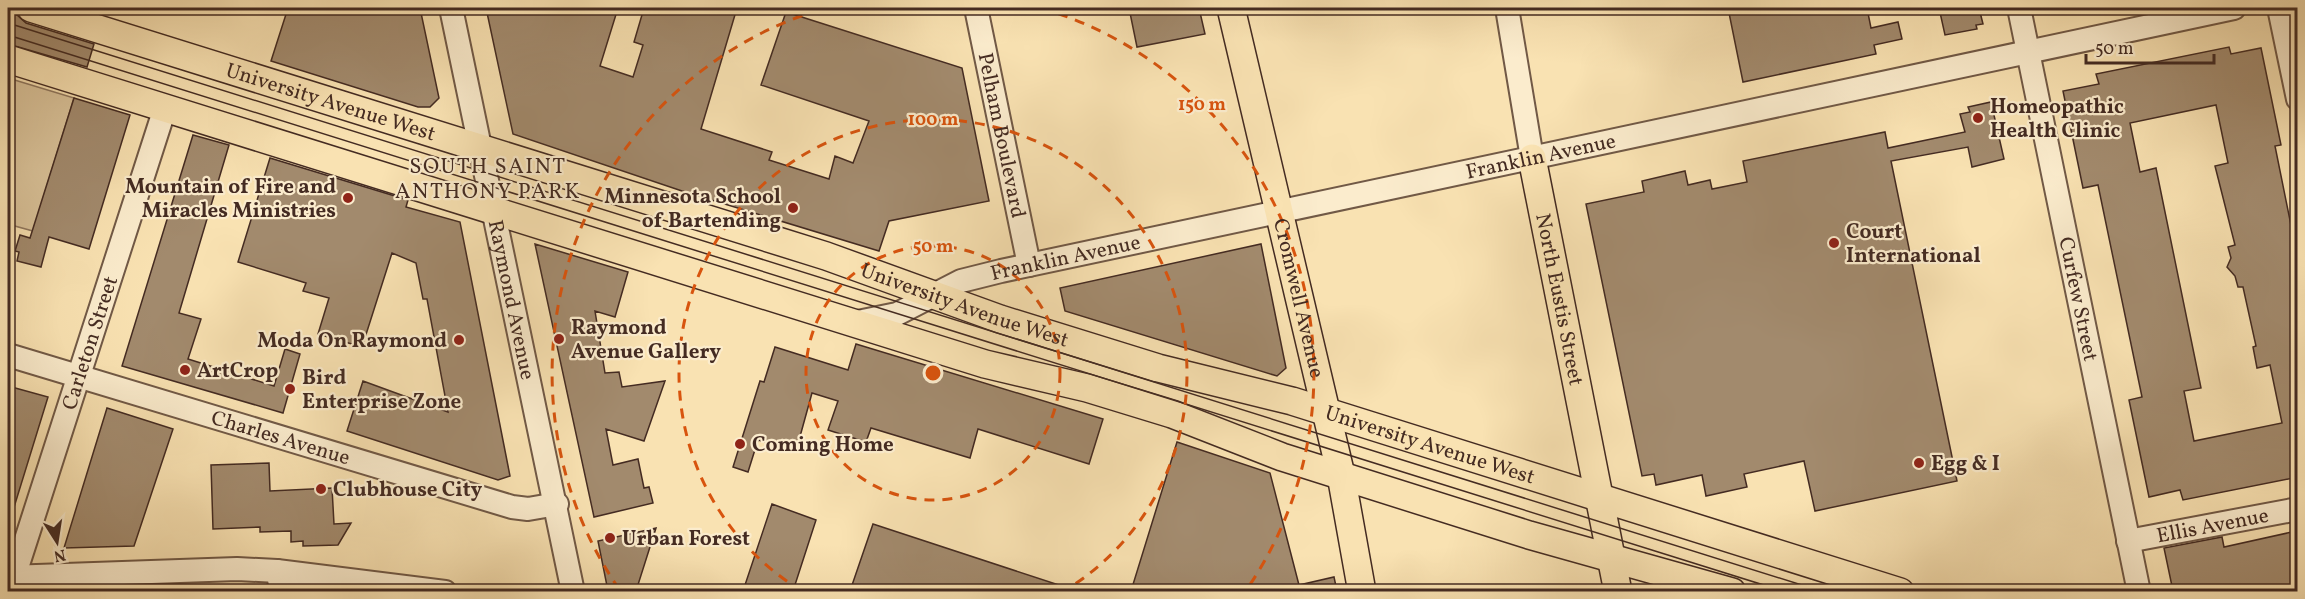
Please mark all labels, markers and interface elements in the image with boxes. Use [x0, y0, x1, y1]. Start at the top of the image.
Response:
scale bar [2086, 27, 2214, 65]
text: 50 m [2095, 37, 2134, 62]
street label: Pelham Boulevard [970, 50, 1032, 221]
street label: University Avenue West [222, 57, 439, 149]
text: 150 m [1178, 93, 1226, 118]
place label: Homeopathic Health Clinic [1990, 93, 2124, 146]
text: 100 m [908, 108, 958, 133]
marker: Homeopathic Health Clinic [1971, 111, 1985, 125]
street label: Franklin Avenue [1463, 127, 1619, 187]
district label: SOUTH SAINT ANTHONY PARK [395, 152, 581, 208]
place label: Mountain of Fire and Miracles Ministries [125, 173, 336, 226]
place label: Minnesota School of Bartending [604, 183, 781, 236]
marker: Mountain of Fire and Miracles Ministries [341, 191, 355, 205]
marker: Minnesota School of Bartending [786, 201, 800, 215]
street label: North Eustis Street [1527, 211, 1590, 388]
street label: Cromwell Avenue [1265, 216, 1331, 381]
street label: Raymond Avenue [480, 217, 541, 383]
place label: Court International [1846, 218, 1981, 271]
street label: Franklin Avenue [988, 229, 1143, 289]
street label: Curfew Street [2050, 234, 2104, 364]
text: 50 m [913, 235, 953, 260]
marker: Court International [1827, 236, 1841, 250]
street label: University Avenue West [856, 257, 1072, 355]
street label: Carleton Street [56, 272, 126, 414]
place label: Raymond Avenue Gallery [571, 314, 721, 367]
place label: Moda On Raymond [257, 327, 447, 356]
marker: Raymond Avenue Gallery [552, 332, 566, 346]
marker: Moda On Raymond [452, 333, 466, 347]
place label: ArtCrop [197, 357, 278, 386]
marker: ArtCrop [178, 363, 192, 377]
centre of rings [923, 363, 943, 383]
place label: Bird Enterprise Zone [302, 364, 461, 417]
marker: Bird Enterprise Zone [283, 382, 297, 396]
street label: University Avenue West [1321, 399, 1538, 492]
street label: Charles Avenue [207, 404, 353, 473]
place label: Coming Home [752, 431, 894, 460]
marker: Coming Home [733, 437, 747, 451]
place label: Egg & I [1931, 450, 2000, 479]
marker: Egg & I [1912, 456, 1926, 470]
place label: Clubhouse City [333, 476, 483, 505]
marker: Clubhouse City [314, 482, 328, 496]
street label: Ellis Avenue [2154, 502, 2271, 551]
north arrow [27, 512, 87, 572]
place label: Urban Forest [622, 525, 750, 554]
marker: Urban Forest [603, 531, 617, 545]
text: N [51, 543, 68, 567]

